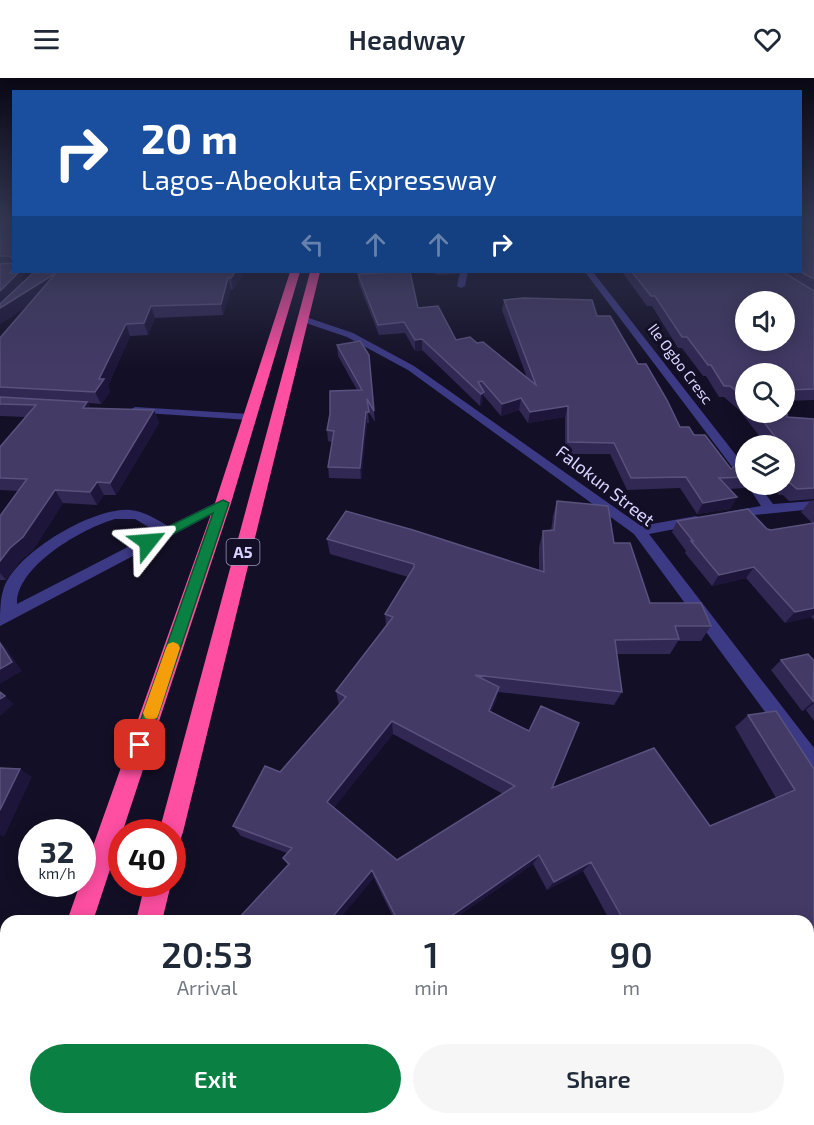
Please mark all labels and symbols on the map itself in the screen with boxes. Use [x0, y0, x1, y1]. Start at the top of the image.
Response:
street label: Ile Ogbo Cresc [645, 320, 717, 407]
street label: Falokun Street [552, 440, 659, 530]
position arrow [116, 510, 180, 574]
road number: A5 [226, 539, 260, 565]
pin [114, 719, 165, 770]
speed limit sign: 40 [108, 819, 186, 897]

